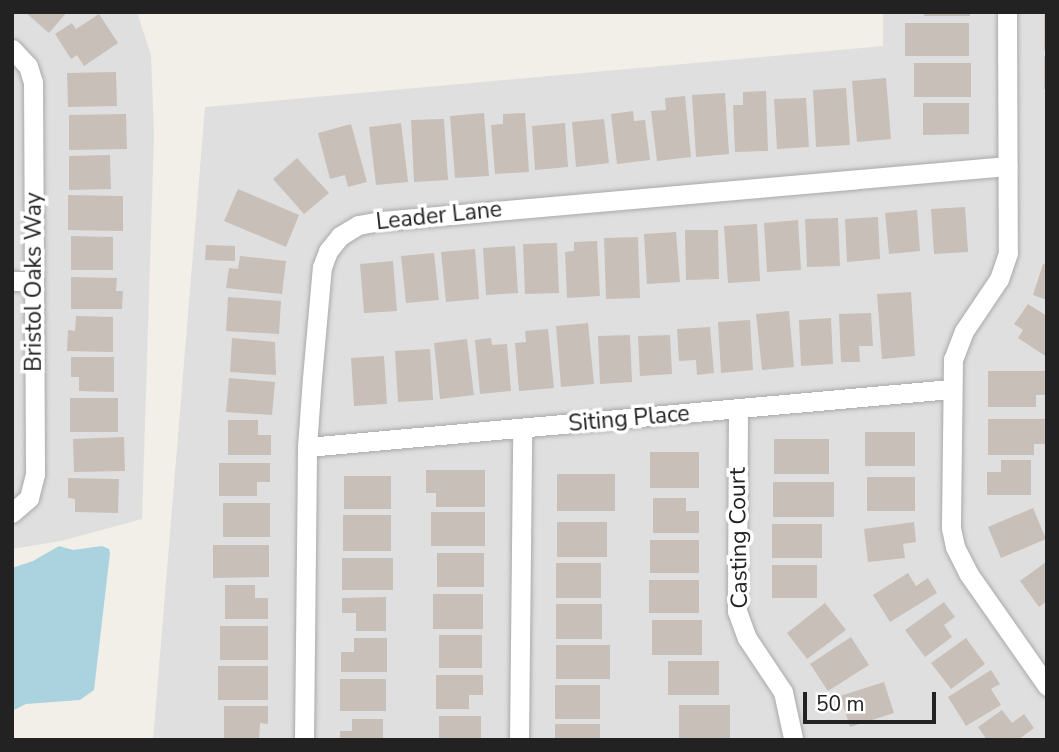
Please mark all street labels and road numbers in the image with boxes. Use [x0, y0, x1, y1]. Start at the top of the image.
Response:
street label: Bristol Oaks Way [20, 192, 48, 372]
street label: Leader Lane [375, 196, 503, 236]
street label: Siting Place [567, 400, 691, 438]
street label: Casting Court [724, 467, 754, 609]

